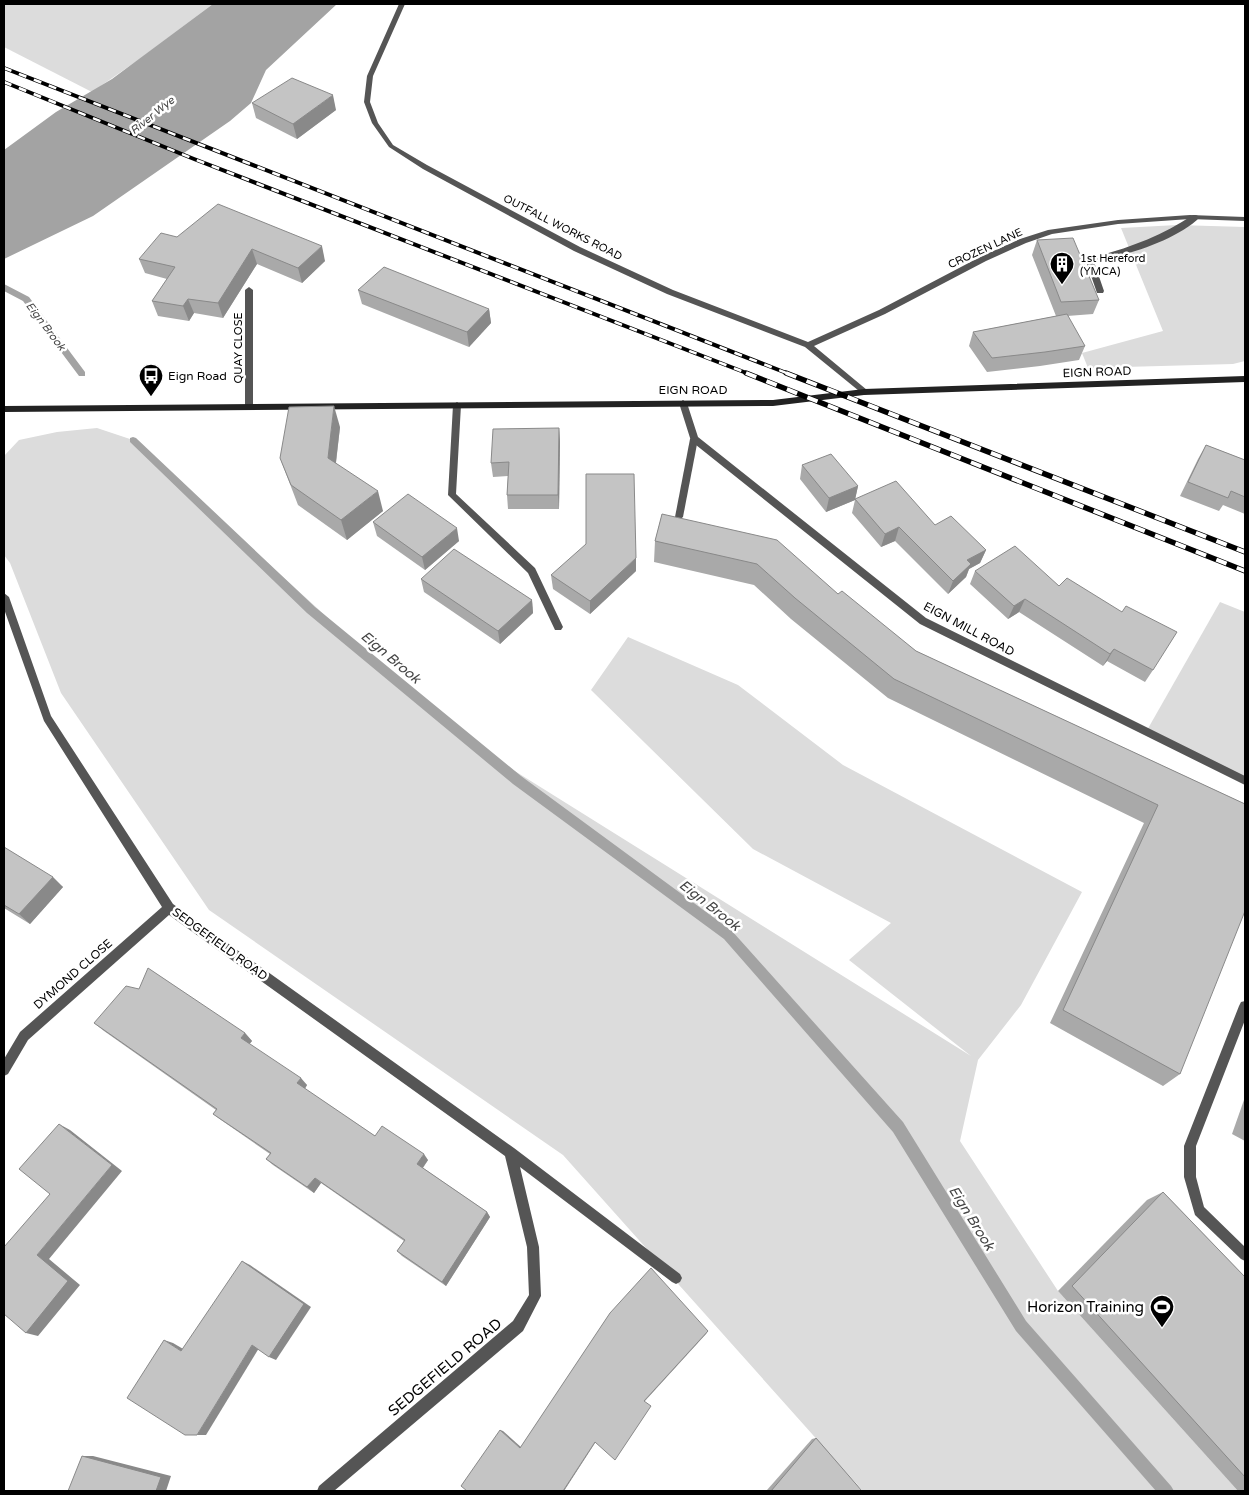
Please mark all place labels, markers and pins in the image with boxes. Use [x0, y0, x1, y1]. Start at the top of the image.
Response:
building icon: 1st Hereford (YMCA) [1049, 251, 1075, 285]
place label: 1st Hereford (YMCA) [1080, 252, 1145, 278]
bus stop icon: Eign Road [138, 363, 164, 397]
place label: Eign Road [168, 369, 227, 383]
sports icon: Horizon Training [1149, 1294, 1175, 1328]
place label: Horizon Training [1027, 1298, 1144, 1316]

